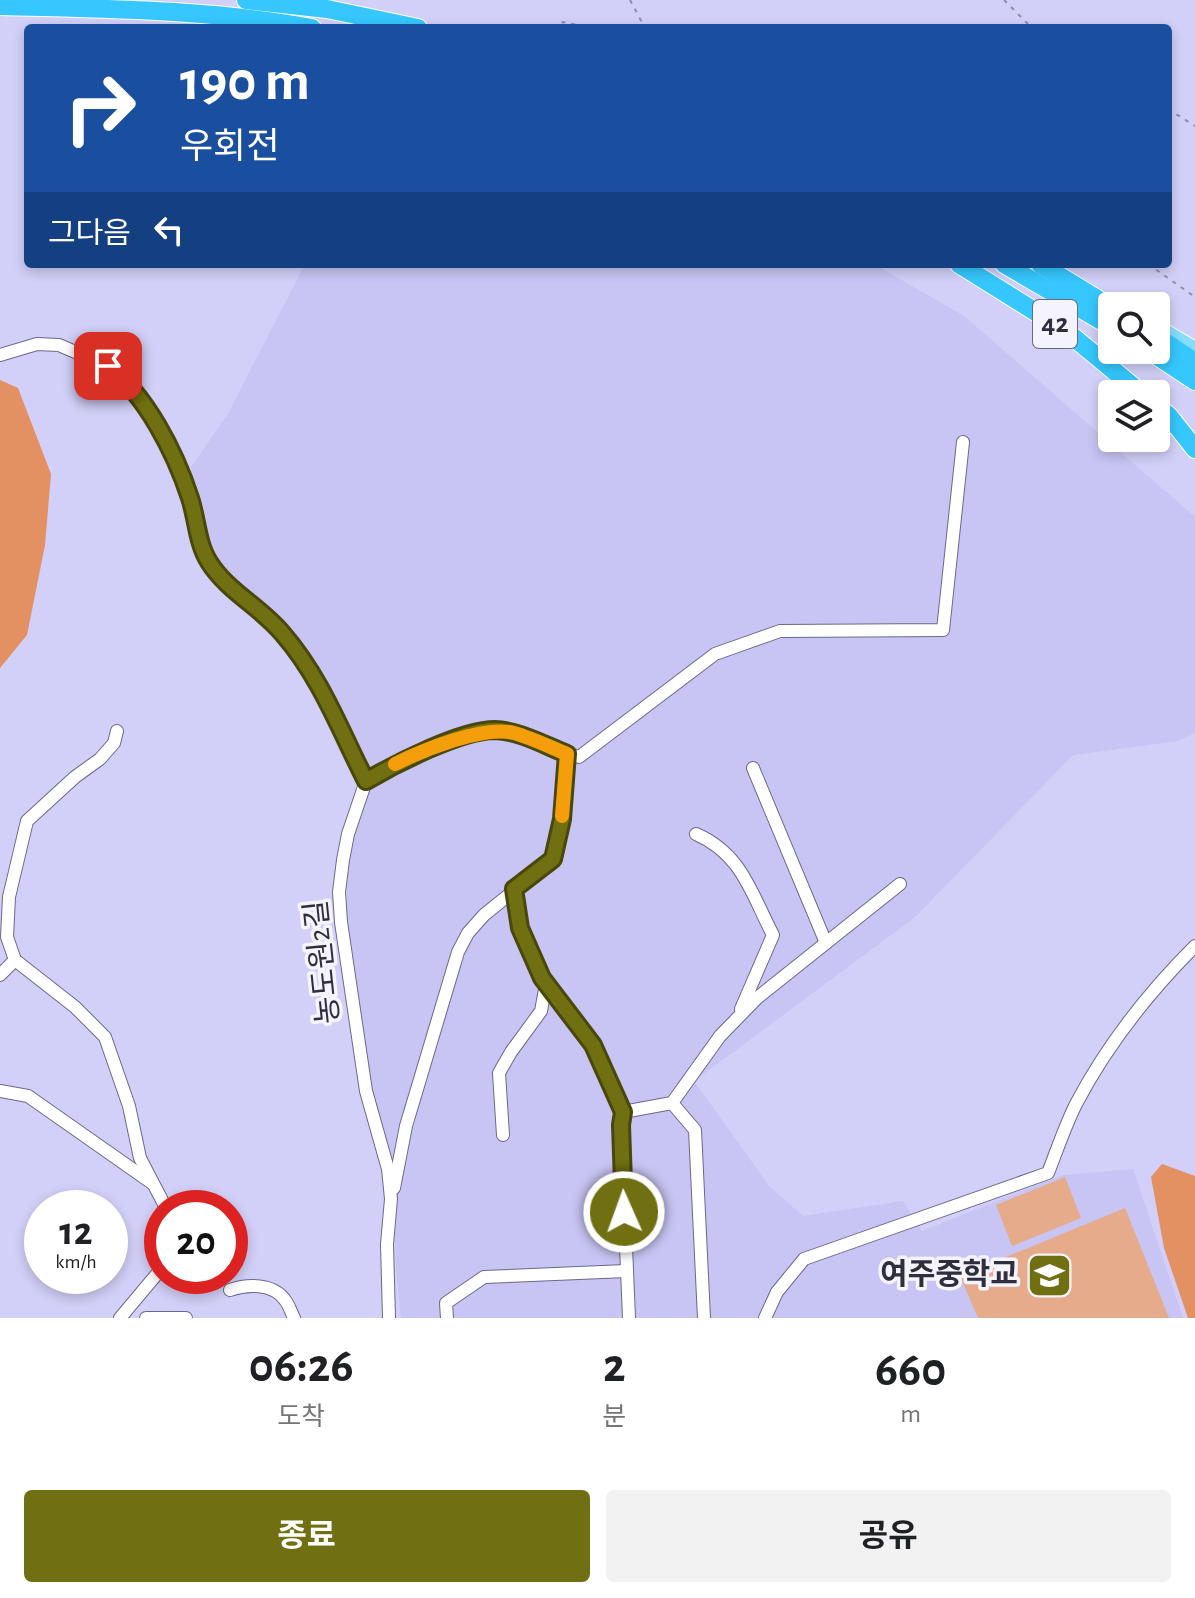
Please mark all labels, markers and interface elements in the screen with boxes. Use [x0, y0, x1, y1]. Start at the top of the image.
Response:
text: 190 m [180, 54, 310, 110]
icon: right [48, 56, 152, 160]
text: 우회전 [180, 129, 279, 165]
icon: left [147, 208, 191, 252]
text: 그다음 [48, 219, 131, 249]
map controls [1098, 292, 1170, 452]
button: search [1098, 292, 1170, 364]
road number: 42 [1033, 300, 1077, 348]
pin [74, 332, 142, 400]
icon: arrive [86, 344, 130, 388]
button: layers [1098, 380, 1170, 452]
street label: 농도원2길 [301, 899, 344, 1025]
position arrow [582, 1170, 666, 1254]
speed limit sign: 20 [144, 1190, 248, 1294]
text: 12 [59, 1212, 93, 1252]
school or university icon: 여주중학교 [1025, 1251, 1073, 1299]
text: km/h [55, 1252, 97, 1272]
place label: 여주중학교 [880, 1258, 1018, 1290]
text: 06:26 [249, 1343, 354, 1391]
text: 2 [603, 1343, 626, 1391]
text: 660 [875, 1347, 946, 1395]
text: m [900, 1401, 921, 1427]
text: 도착 [277, 1404, 325, 1430]
text: 분 [602, 1404, 626, 1430]
button: 종료 [24, 1490, 590, 1582]
button: 공유 [606, 1490, 1171, 1582]

